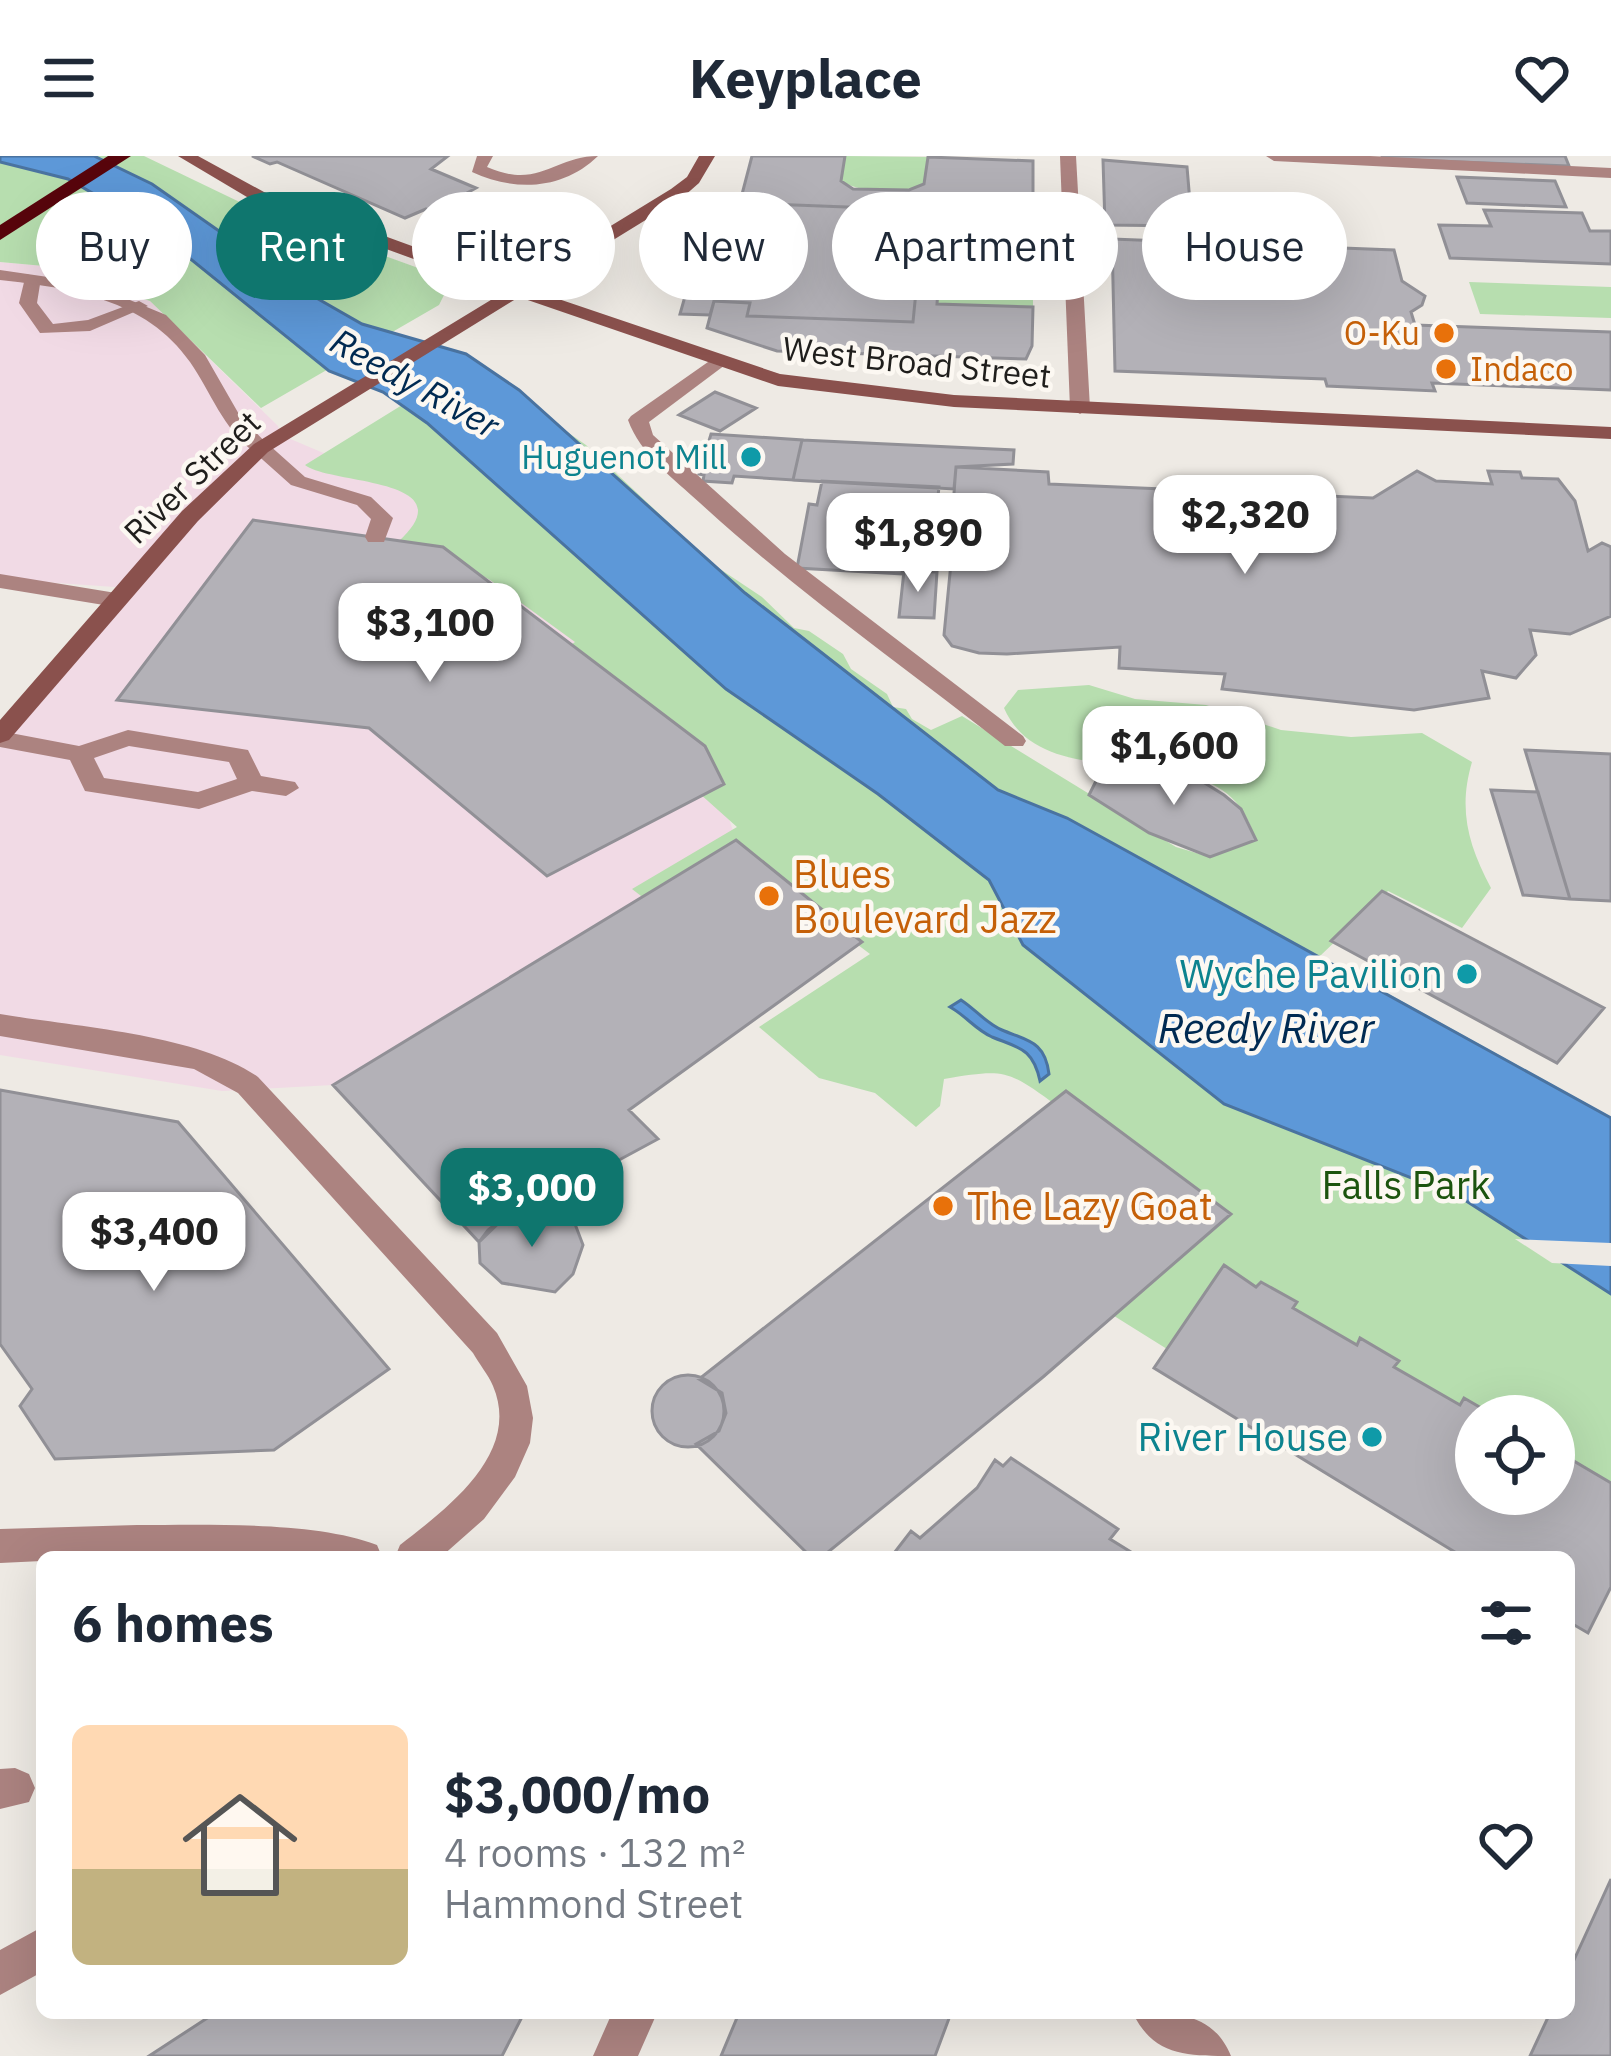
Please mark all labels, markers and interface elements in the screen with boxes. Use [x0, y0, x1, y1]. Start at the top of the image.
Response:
text: Keyplace [689, 43, 922, 113]
icon: menu [36, 45, 102, 111]
icon: heart [1509, 45, 1575, 111]
chip: Buy [36, 192, 192, 300]
chip: Rent [216, 192, 388, 300]
chip: Filters [412, 192, 615, 300]
chip: New [639, 192, 808, 300]
chip: Apartment [832, 192, 1118, 300]
chip: House [1142, 192, 1347, 300]
place label: O-Ku [1344, 311, 1420, 354]
water label: Reedy River [323, 317, 509, 449]
marker: O-Ku [1431, 320, 1457, 346]
street label: West Broad Street [781, 326, 1053, 397]
place label: Indaco [1470, 347, 1574, 390]
marker: Indaco [1433, 356, 1459, 382]
street label: River Street [114, 401, 269, 553]
place label: Huguenot Mill [521, 435, 727, 478]
marker: Huguenot Mill [738, 444, 764, 470]
pin: $2,320 [1147, 475, 1343, 577]
text: $2,320 [1180, 488, 1310, 539]
pin: $1,890 [820, 493, 1016, 595]
text: $1,890 [853, 506, 983, 557]
pin: $3,100 [332, 583, 528, 685]
text: $3,100 [365, 596, 495, 647]
pin: $1,600 [1076, 706, 1272, 808]
text: $1,600 [1109, 719, 1239, 770]
place label: Blues Boulevard Jazz [793, 848, 1057, 944]
marker: Blues Boulevard Jazz [756, 883, 782, 909]
place label: Wyche Pavilion [1180, 948, 1443, 999]
marker: Wyche Pavilion [1454, 961, 1480, 987]
water label: Reedy River [1158, 1000, 1376, 1055]
pin: $3,000 [434, 1148, 630, 1250]
park label: Falls Park [1321, 1159, 1491, 1210]
text: $3,000 [467, 1161, 597, 1212]
place label: The Lazy Goat [967, 1180, 1213, 1231]
pin: $3,400 [56, 1192, 252, 1294]
marker: The Lazy Goat [930, 1193, 956, 1219]
text: $3,400 [89, 1205, 219, 1256]
map controls [1455, 1395, 1575, 1515]
button: locate [1455, 1395, 1575, 1515]
place label: River House [1138, 1411, 1348, 1462]
marker: River House [1359, 1424, 1385, 1450]
text: 6 homes [72, 1590, 274, 1656]
icon: filters [1473, 1590, 1539, 1656]
text: $3,000/mo [444, 1761, 710, 1827]
icon: home [168, 1773, 312, 1917]
icon: heart [1473, 1812, 1539, 1878]
text: 4 rooms · 132 m² [444, 1827, 746, 1878]
text: Hammond Street [444, 1878, 743, 1929]

